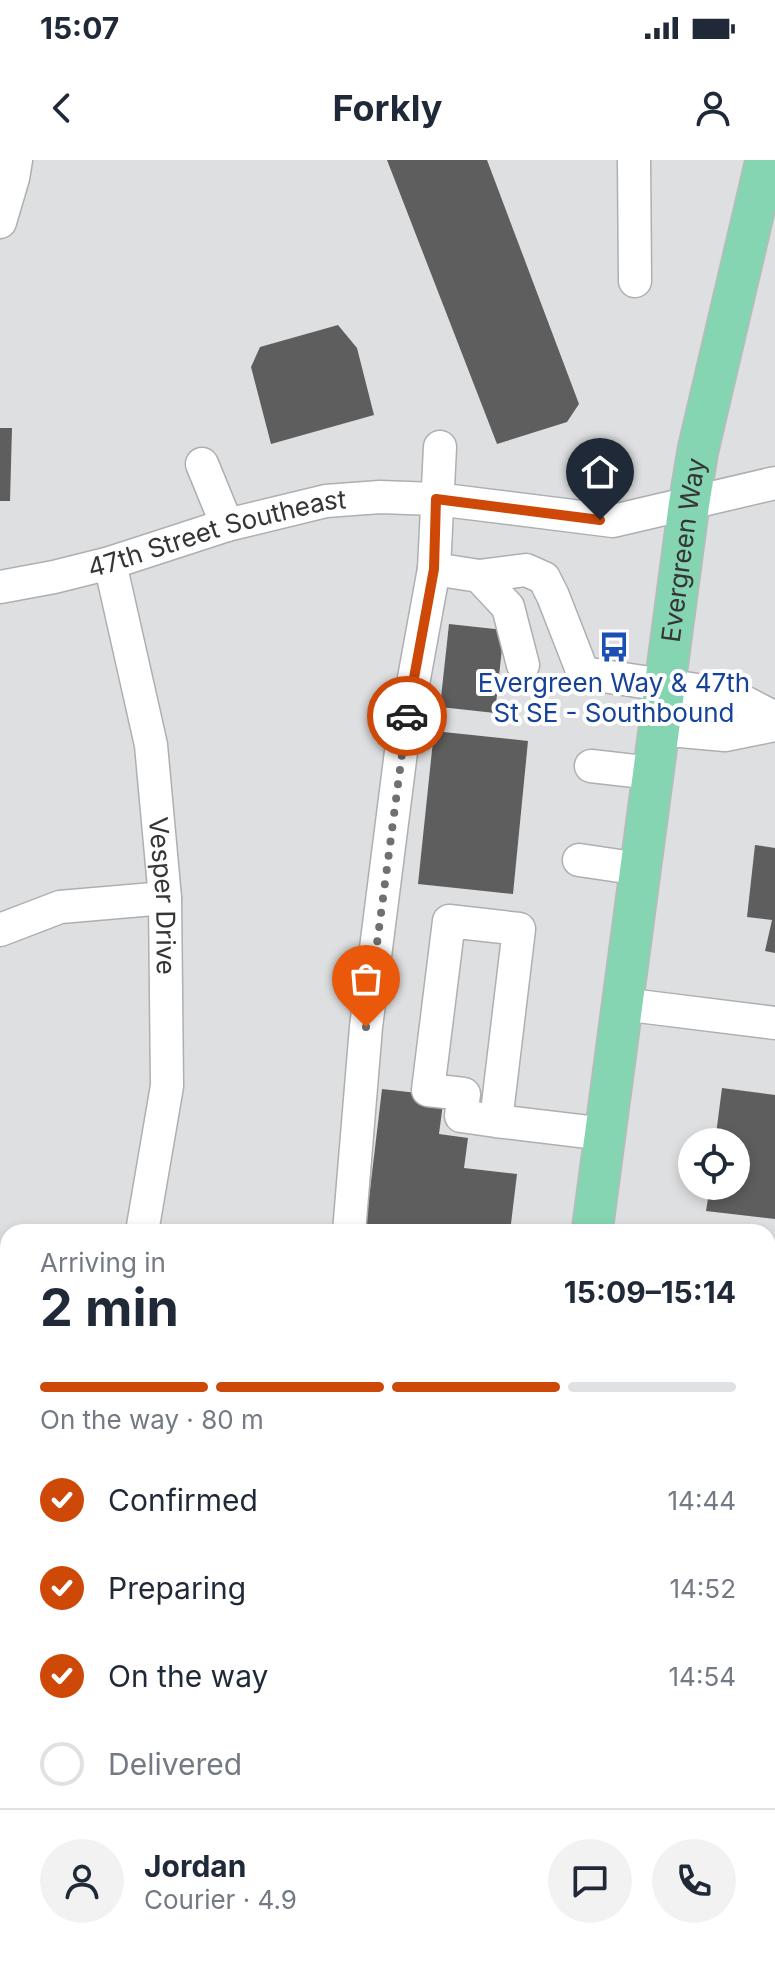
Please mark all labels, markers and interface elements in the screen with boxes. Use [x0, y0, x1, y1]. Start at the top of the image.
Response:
text: 15:07 [40, 10, 119, 46]
icon: back [40, 86, 84, 130]
text: Forkly [332, 86, 443, 130]
icon: person [691, 86, 735, 130]
pin [566, 438, 634, 520]
icon: home [578, 450, 622, 494]
street label: Evergreen Way [655, 456, 711, 644]
street label: 47th Street Southeast [85, 484, 347, 583]
bus stop icon: Evergreen Way & 47th St SE - Southbound [597, 630, 631, 664]
place label: Evergreen Way & 47th St SE - Southbound [478, 667, 750, 728]
courier [367, 676, 447, 756]
icon: car [385, 694, 429, 738]
street label: Vesper Drive [143, 816, 182, 975]
pin [332, 945, 400, 1027]
icon: bag [344, 957, 388, 1001]
map controls [678, 1128, 750, 1200]
button: locate [678, 1128, 750, 1200]
text: Arriving in [40, 1247, 166, 1278]
text: 15:09–15:14 [564, 1274, 736, 1310]
text: 2 min [40, 1276, 179, 1339]
text: On the way · 80 m [40, 1404, 264, 1435]
icon: check [40, 1478, 84, 1522]
text: Confirmed [108, 1482, 258, 1518]
text: 14:44 [668, 1485, 736, 1516]
icon: check [40, 1566, 84, 1610]
text: Preparing [108, 1570, 246, 1606]
text: 14:52 [669, 1573, 736, 1604]
icon: check [40, 1654, 84, 1698]
text: On the way [108, 1658, 268, 1694]
text: 14:54 [669, 1661, 736, 1692]
text: Delivered [108, 1746, 242, 1782]
button: person [40, 1839, 124, 1923]
button: chat [548, 1839, 632, 1923]
button: phone [652, 1839, 736, 1923]
text: Jordan [144, 1848, 246, 1884]
text: Courier · 4.9 [144, 1884, 297, 1915]

